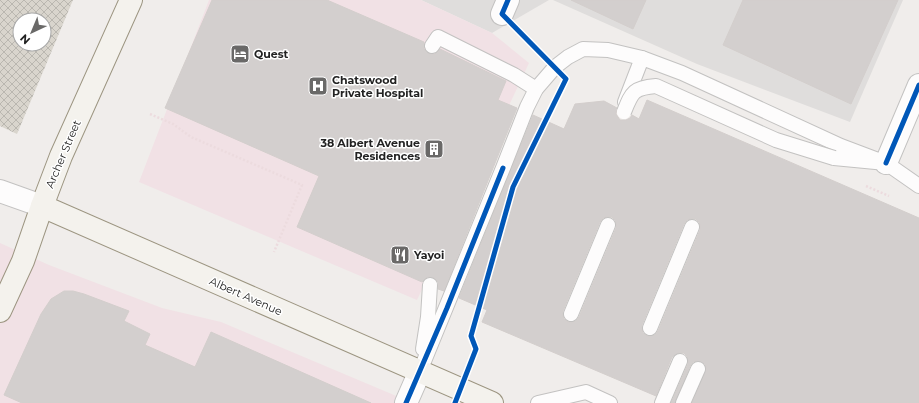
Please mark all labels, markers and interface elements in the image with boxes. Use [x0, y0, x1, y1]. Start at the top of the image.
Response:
north arrow [12, 12, 52, 52]
text: N [17, 31, 33, 47]
hotel icon: Quest [229, 43, 251, 65]
place label: Quest [254, 47, 289, 61]
place label: Chatswood Private Hospital [332, 73, 423, 100]
hospital icon: Chatswood Private Hospital [307, 75, 329, 97]
street label: Archer Street [42, 117, 84, 190]
place label: 38 Albert Avenue Residences [319, 136, 420, 163]
building icon: 38 Albert Avenue Residences [423, 138, 445, 160]
restaurant icon: Yayoi [389, 244, 411, 266]
place label: Yayoi [413, 248, 444, 262]
street label: Albert Avenue [207, 274, 285, 318]

